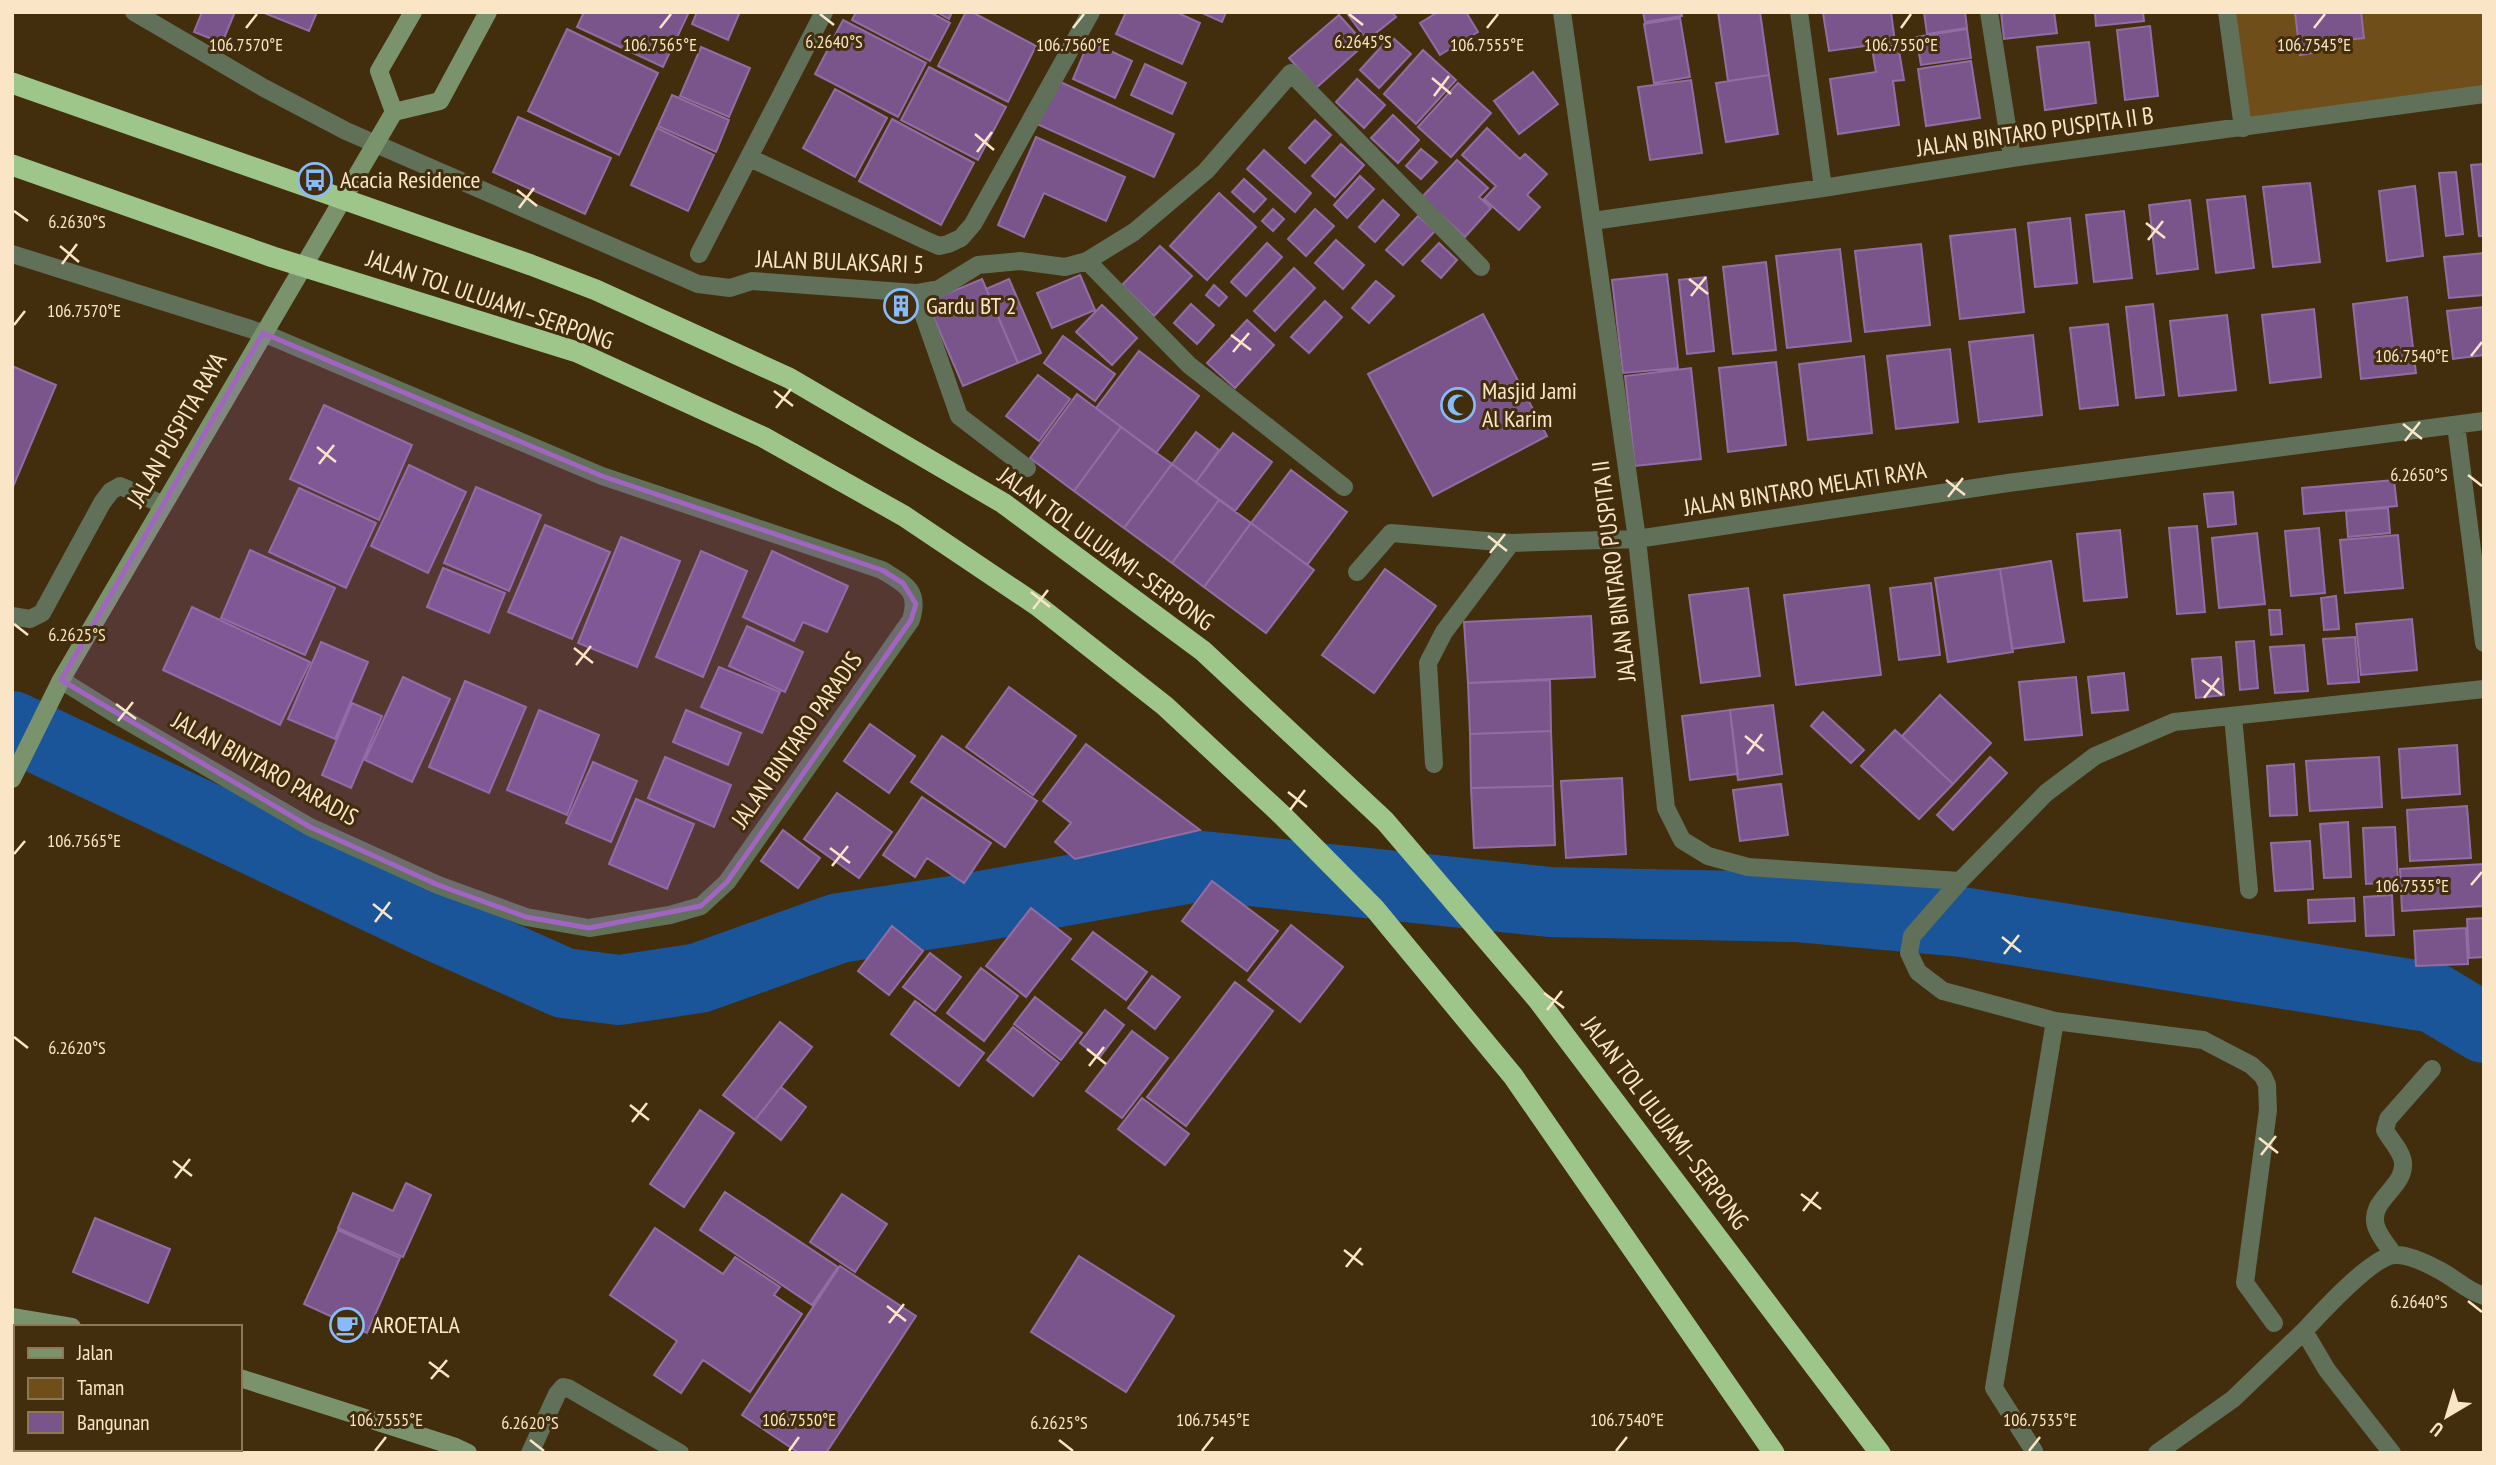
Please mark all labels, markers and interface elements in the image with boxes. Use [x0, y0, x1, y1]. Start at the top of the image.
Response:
text: 6.2640°S [805, 30, 863, 53]
text: 6.2645°S [1334, 30, 1392, 53]
text: 106.7570°E [209, 33, 283, 56]
text: 106.7565°E [623, 33, 697, 56]
text: 106.7560°E [1036, 33, 1110, 56]
text: 106.7555°E [1450, 33, 1524, 56]
text: 106.7550°E [1864, 33, 1938, 56]
text: 106.7545°E [2277, 33, 2351, 56]
street label: JALAN BINTARO PUSPITA II B [1913, 100, 2155, 164]
bus stop icon: Acacia Residence [296, 161, 334, 199]
place label: Acacia Residence [340, 164, 480, 195]
text: 6.2630°S [48, 210, 106, 233]
street label: JALAN TOL ULUJAMI–SERPONG [362, 242, 618, 356]
street label: JALAN BULAKSARI 5 [754, 243, 925, 280]
building icon: Gardu BT 2 [882, 287, 920, 325]
place label: Gardu BT 2 [926, 290, 1016, 321]
text: 106.7570°E [47, 299, 121, 322]
text: 106.7540°E [2375, 344, 2449, 367]
street label: JALAN PUSPITA RAYA [119, 346, 234, 513]
place label: Masjid Jami Al Karim [1482, 375, 1577, 434]
mosque icon: Masjid Jami Al Karim [1439, 386, 1477, 424]
street label: JALAN BINTARO MELATI RAYA [1680, 454, 1929, 523]
street label: JALAN TOL ULUJAMI–SERPONG [991, 459, 1220, 637]
street label: JALAN BINTARO PUSPITA II [1585, 459, 1643, 684]
text: 6.2650°S [2390, 463, 2448, 486]
text: 6.2625°S [48, 623, 106, 646]
street label: JALAN BINTARO PARADIS [724, 646, 869, 835]
street label: JALAN BINTARO PARADIS [166, 704, 364, 833]
text: 106.7565°E [47, 829, 121, 852]
text: 106.7535°E [2375, 874, 2449, 897]
street label: JALAN TOL ULUJAMI–SERPONG [1574, 1009, 1756, 1236]
text: 6.2620°S [48, 1036, 106, 1059]
text: 6.2640°S [2390, 1290, 2448, 1313]
cafe icon: AROETALA [328, 1306, 366, 1344]
place label: AROETALA [372, 1309, 461, 1340]
legend [14, 1325, 242, 1451]
text: Jalan [76, 1339, 113, 1366]
text: Taman [77, 1374, 124, 1401]
north arrow [2412, 1381, 2482, 1451]
text: 106.7555°E [349, 1408, 423, 1431]
text: 106.7550°E [762, 1408, 836, 1431]
text: 106.7545°E [1176, 1408, 1250, 1431]
text: 106.7540°E [1590, 1408, 1664, 1431]
text: 106.7535°E [2003, 1408, 2077, 1431]
text: Bangunan [77, 1409, 150, 1436]
text: 6.2620°S [501, 1411, 559, 1434]
text: 6.2625°S [1030, 1411, 1088, 1434]
text: U [2425, 1417, 2448, 1442]

